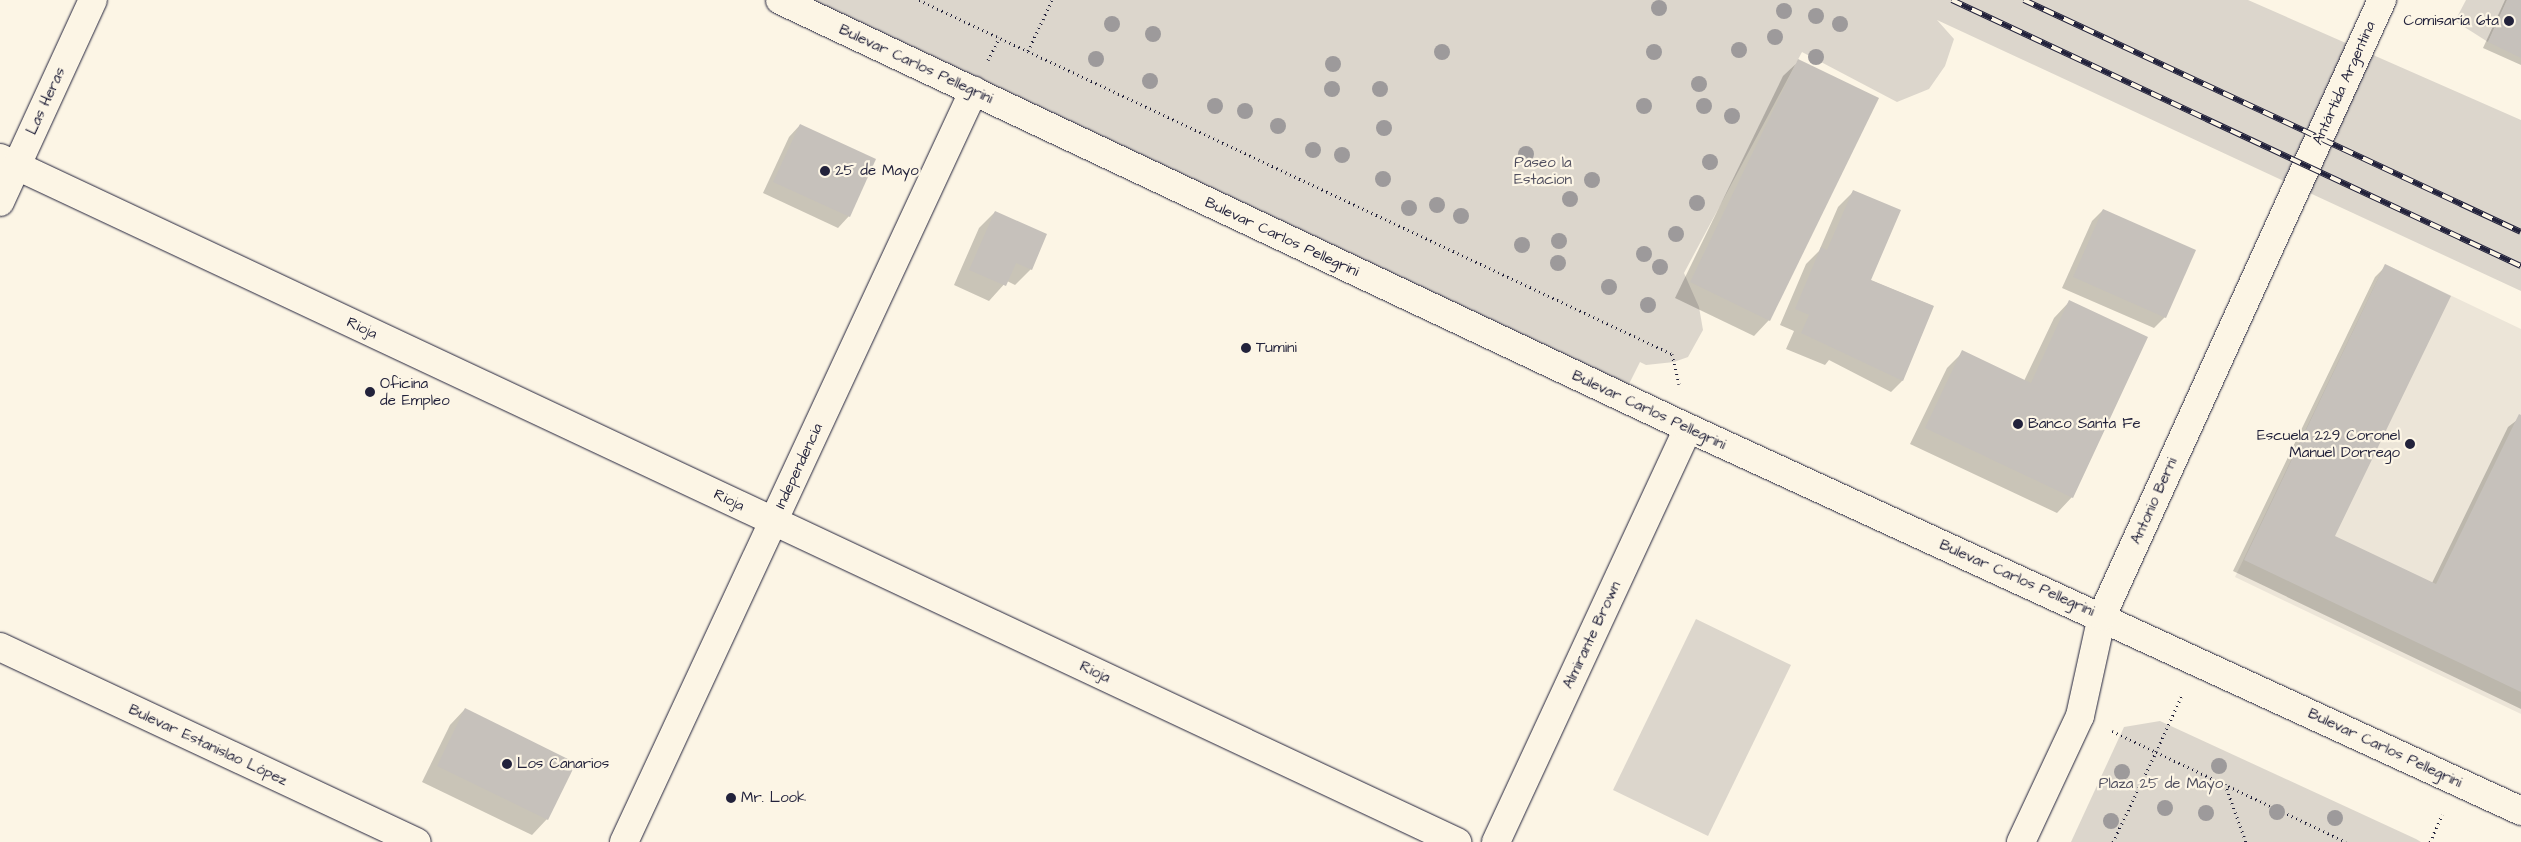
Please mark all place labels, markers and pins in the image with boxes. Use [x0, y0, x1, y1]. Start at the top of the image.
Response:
place label: Comisaría 6ta [2404, 12, 2499, 30]
marker: Comisaría 6ta [2503, 15, 2515, 27]
place label: 25 de Mayo [835, 162, 919, 180]
marker: 25 de Mayo [819, 165, 831, 177]
place label: Tumini [1256, 339, 1297, 357]
marker: Tumini [1240, 342, 1252, 354]
place label: Oficina de Empleo [380, 374, 450, 409]
marker: Oficina de Empleo [364, 386, 376, 398]
place label: Banco Santa Fe [2028, 415, 2141, 433]
marker: Banco Santa Fe [2012, 418, 2024, 430]
place label: Escuela 229 Coronel Manuel Dorrego [2257, 426, 2400, 461]
marker: Escuela 229 Coronel Manuel Dorrego [2404, 438, 2416, 450]
place label: Los Canarios [517, 755, 609, 773]
marker: Los Canarios [501, 758, 513, 770]
place label: Mr. Look [741, 789, 806, 807]
marker: Mr. Look [725, 792, 737, 804]

